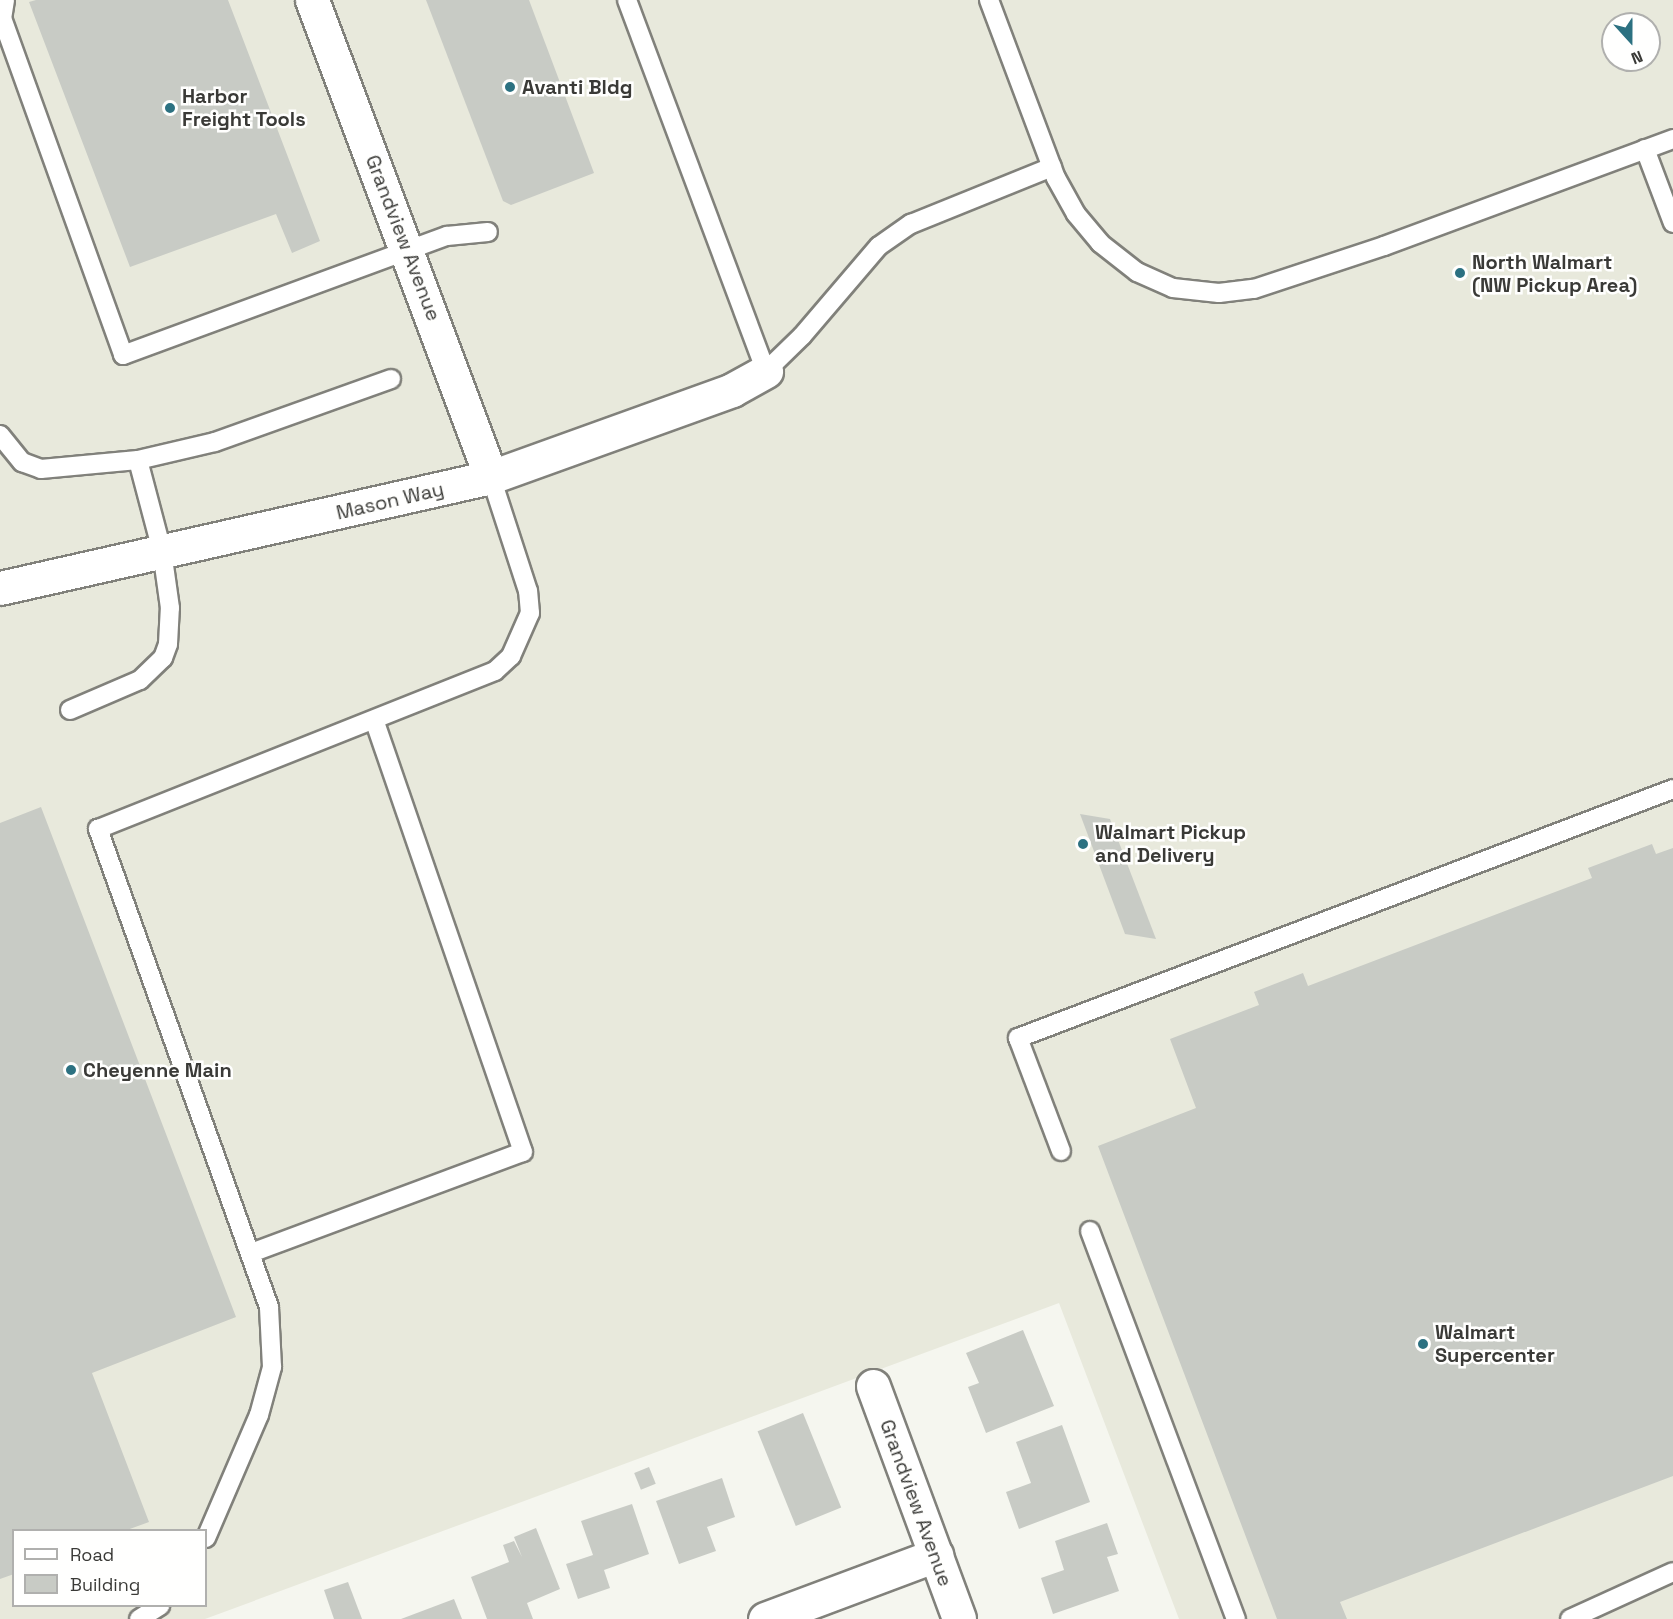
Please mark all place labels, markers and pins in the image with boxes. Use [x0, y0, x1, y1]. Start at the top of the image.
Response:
place label: Avanti Bldg [522, 75, 632, 99]
marker: Avanti Bldg [503, 80, 517, 94]
place label: Harbor Freight Tools [182, 84, 306, 131]
marker: Harbor Freight Tools [163, 101, 177, 115]
place label: North Walmart (NW Pickup Area) [1472, 250, 1638, 297]
marker: North Walmart (NW Pickup Area) [1453, 266, 1467, 280]
place label: Walmart Pickup and Delivery [1095, 820, 1246, 867]
marker: Walmart Pickup and Delivery [1076, 837, 1090, 851]
place label: Cheyenne Main [83, 1058, 232, 1082]
marker: Cheyenne Main [64, 1063, 78, 1077]
place label: Walmart Supercenter [1435, 1320, 1555, 1367]
marker: Walmart Supercenter [1416, 1337, 1430, 1351]

